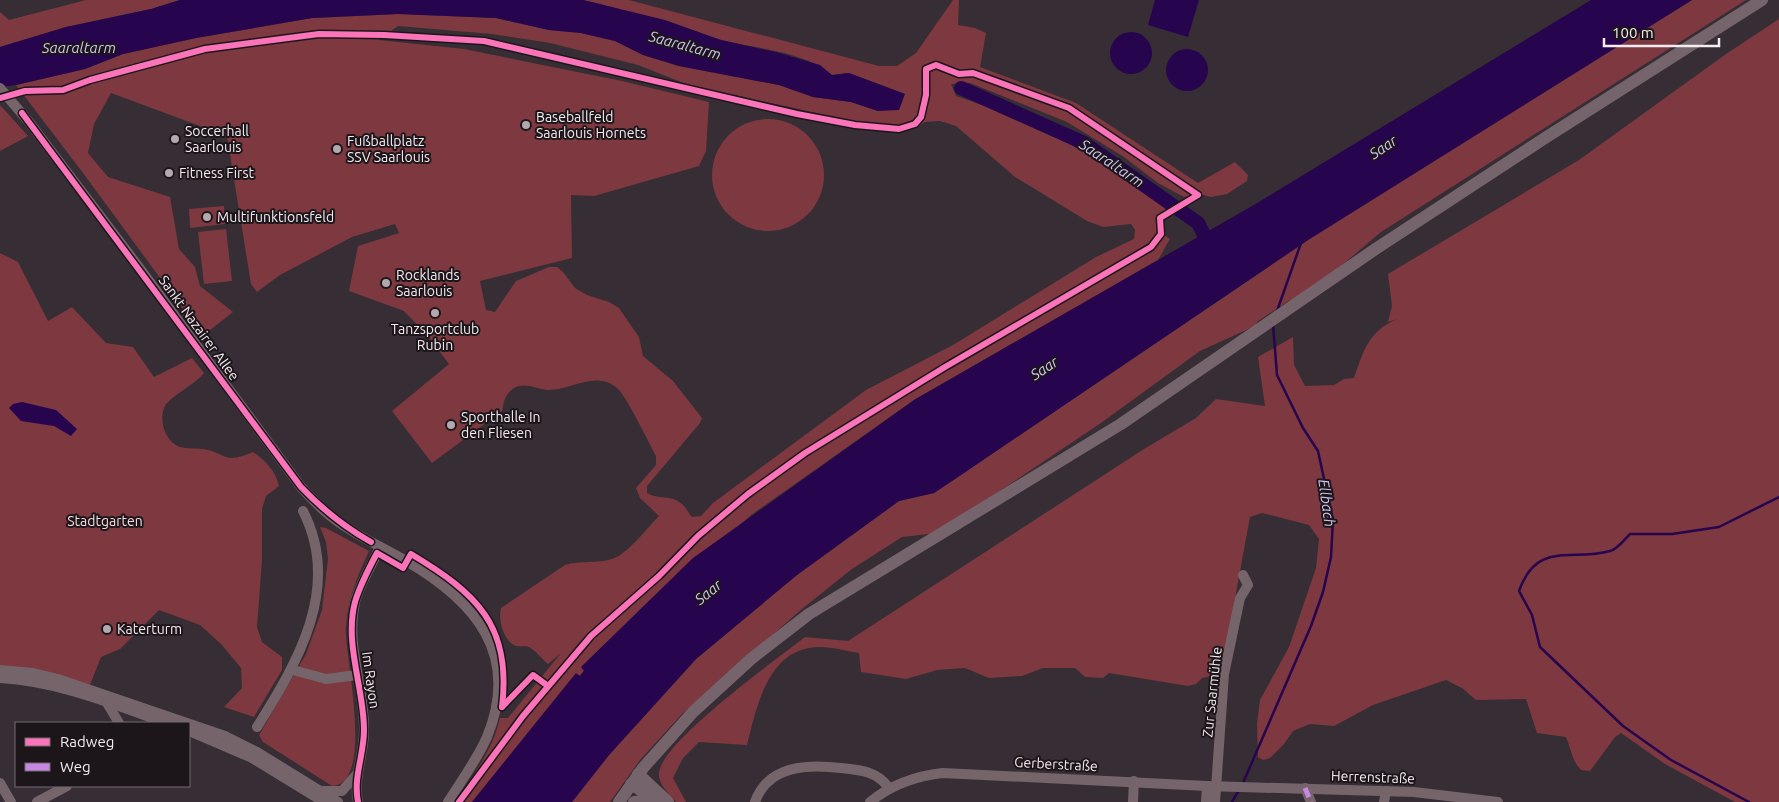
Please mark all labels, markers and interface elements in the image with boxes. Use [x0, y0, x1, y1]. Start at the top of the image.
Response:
scale bar [1604, 15, 1719, 47]
text: 100 m [1612, 24, 1654, 41]
water label: Saaraltarm [646, 27, 723, 63]
water label: Saaraltarm [41, 39, 116, 56]
place label: Baseballfeld Saarlouis Hornets [536, 109, 646, 141]
marker: Baseballfeld Saarlouis Hornets [520, 119, 532, 131]
place label: Soccerhall Saarlouis [185, 123, 249, 155]
water label: Saar [1365, 131, 1401, 163]
marker: Soccerhall Saarlouis [169, 133, 181, 145]
place label: Fußballplatz SSV Saarlouis [347, 133, 430, 165]
water label: Saaraltarm [1076, 135, 1147, 191]
marker: Fußballplatz SSV Saarlouis [331, 143, 343, 155]
place label: Fitness First [179, 165, 254, 181]
marker: Fitness First [163, 167, 175, 179]
place label: Multifunktionsfeld [217, 209, 334, 225]
marker: Multifunktionsfeld [201, 211, 213, 223]
place label: Rocklands Saarlouis [396, 267, 460, 299]
street label: Sankt Nazairer Allee [156, 272, 242, 384]
marker: Rocklands Saarlouis [380, 277, 392, 289]
marker: Tanzsportclub Rubin [429, 307, 441, 319]
place label: Tanzsportclub Rubin [391, 321, 479, 353]
water label: Saar [1026, 352, 1062, 384]
place label: Sporthalle In den Fliesen [461, 409, 541, 441]
marker: Sporthalle In den Fliesen [445, 419, 457, 431]
water label: Ellbach [1315, 478, 1339, 528]
park label: Stadtgarten [67, 513, 143, 529]
water label: Saar [690, 575, 726, 609]
place label: Katerturm [117, 621, 182, 637]
marker: Katerturm [101, 623, 113, 635]
street label: Zur Saarmühle [1199, 646, 1225, 738]
street label: Im Rayon [359, 650, 383, 710]
legend [15, 722, 190, 787]
text: Radweg [60, 733, 114, 750]
street label: Gerberstraße [1014, 754, 1098, 774]
text: Weg [60, 758, 91, 775]
street label: Herrenstraße [1331, 768, 1415, 786]

